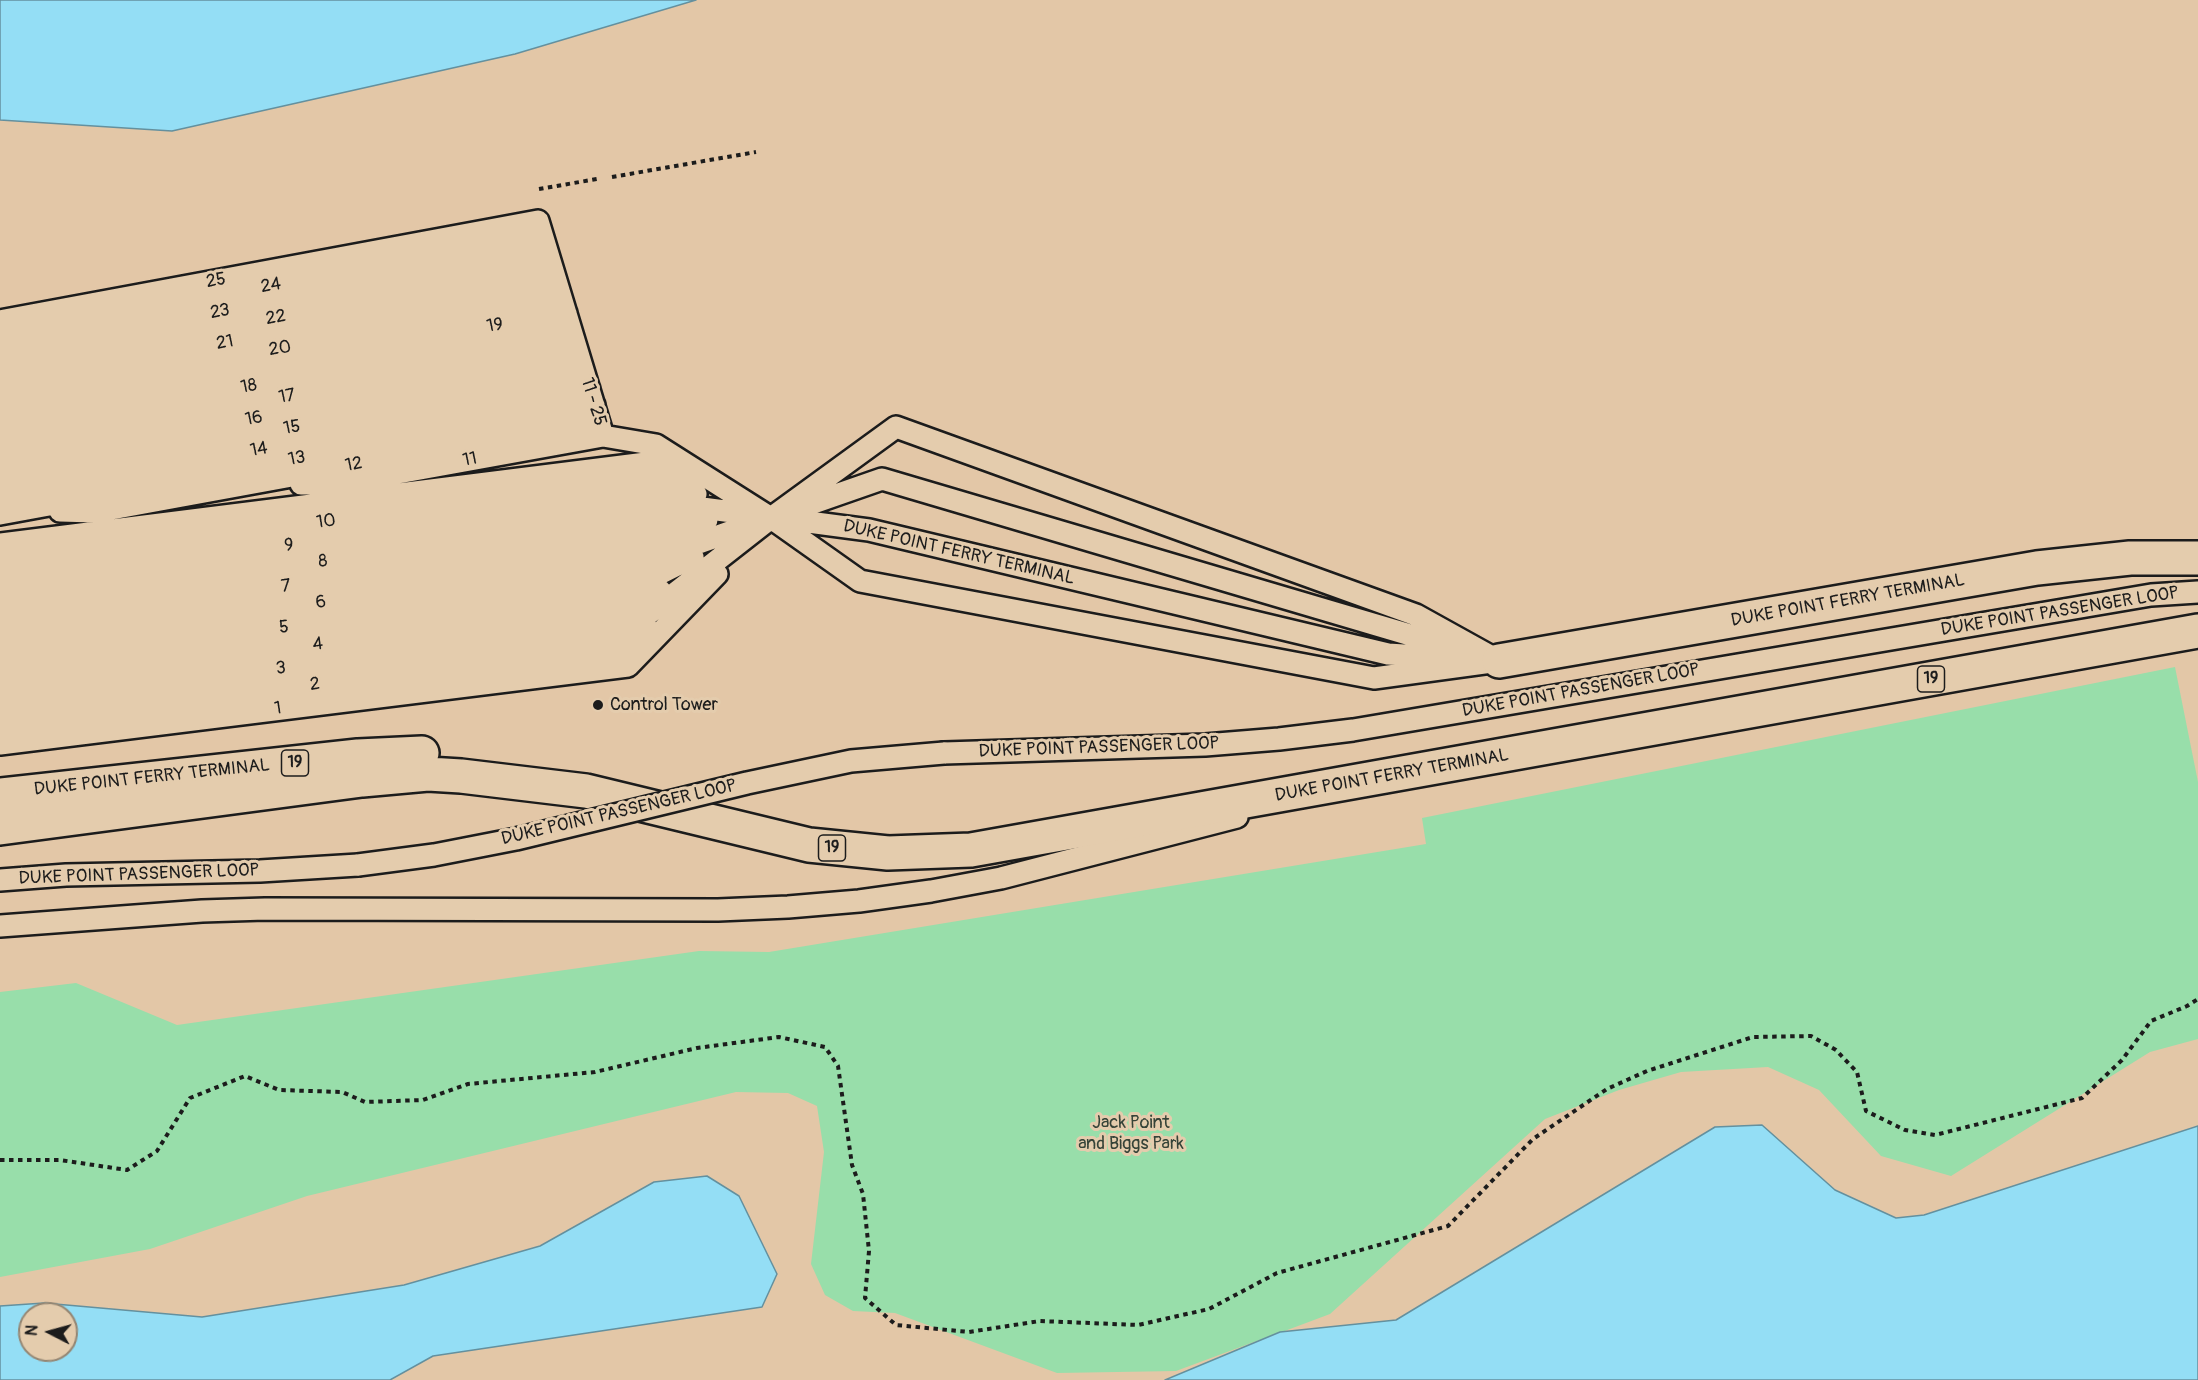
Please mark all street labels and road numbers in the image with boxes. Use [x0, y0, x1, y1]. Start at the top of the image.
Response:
street label: 25 [204, 269, 228, 293]
street label: 24 [259, 274, 283, 298]
street label: 23 [208, 300, 232, 324]
street label: 22 [264, 306, 288, 330]
street label: 19 [485, 314, 505, 338]
street label: 21 [215, 331, 235, 355]
street label: 20 [267, 336, 293, 362]
street label: 18 [239, 375, 259, 399]
street label: 11 - 25 [575, 375, 611, 429]
street label: 17 [277, 385, 297, 409]
street label: 16 [244, 407, 264, 431]
street label: 15 [282, 416, 302, 440]
street label: 14 [249, 438, 269, 462]
street label: 13 [287, 447, 307, 471]
street label: 11 [461, 448, 479, 472]
street label: 12 [344, 453, 364, 477]
street label: 10 [315, 510, 337, 534]
street label: DUKE POINT FERRY TERMINAL [841, 516, 1077, 590]
street label: 9 [283, 535, 295, 557]
street label: 8 [317, 551, 329, 573]
street label: DUKE POINT FERRY TERMINAL [1729, 570, 1967, 632]
street label: 7 [280, 576, 292, 598]
street label: DUKE POINT PASSENGER LOOP [1939, 582, 2181, 642]
street label: 6 [314, 592, 328, 614]
street label: 5 [278, 617, 290, 639]
street label: 4 [312, 634, 324, 656]
street label: 3 [275, 658, 287, 680]
street label: DUKE POINT PASSENGER LOOP [1460, 659, 1702, 723]
road number: 19 [1918, 666, 1944, 692]
street label: 2 [309, 674, 321, 696]
street label: 1 [273, 698, 283, 720]
street label: DUKE POINT PASSENGER LOOP [978, 733, 1220, 763]
street label: DUKE POINT FERRY TERMINAL [1273, 745, 1511, 807]
road number: 19 [282, 750, 308, 776]
street label: DUKE POINT FERRY TERMINAL [33, 755, 271, 801]
street label: DUKE POINT PASSENGER LOOP [499, 775, 739, 851]
road number: 19 [818, 835, 846, 861]
street label: DUKE POINT PASSENGER LOOP [18, 860, 260, 890]

